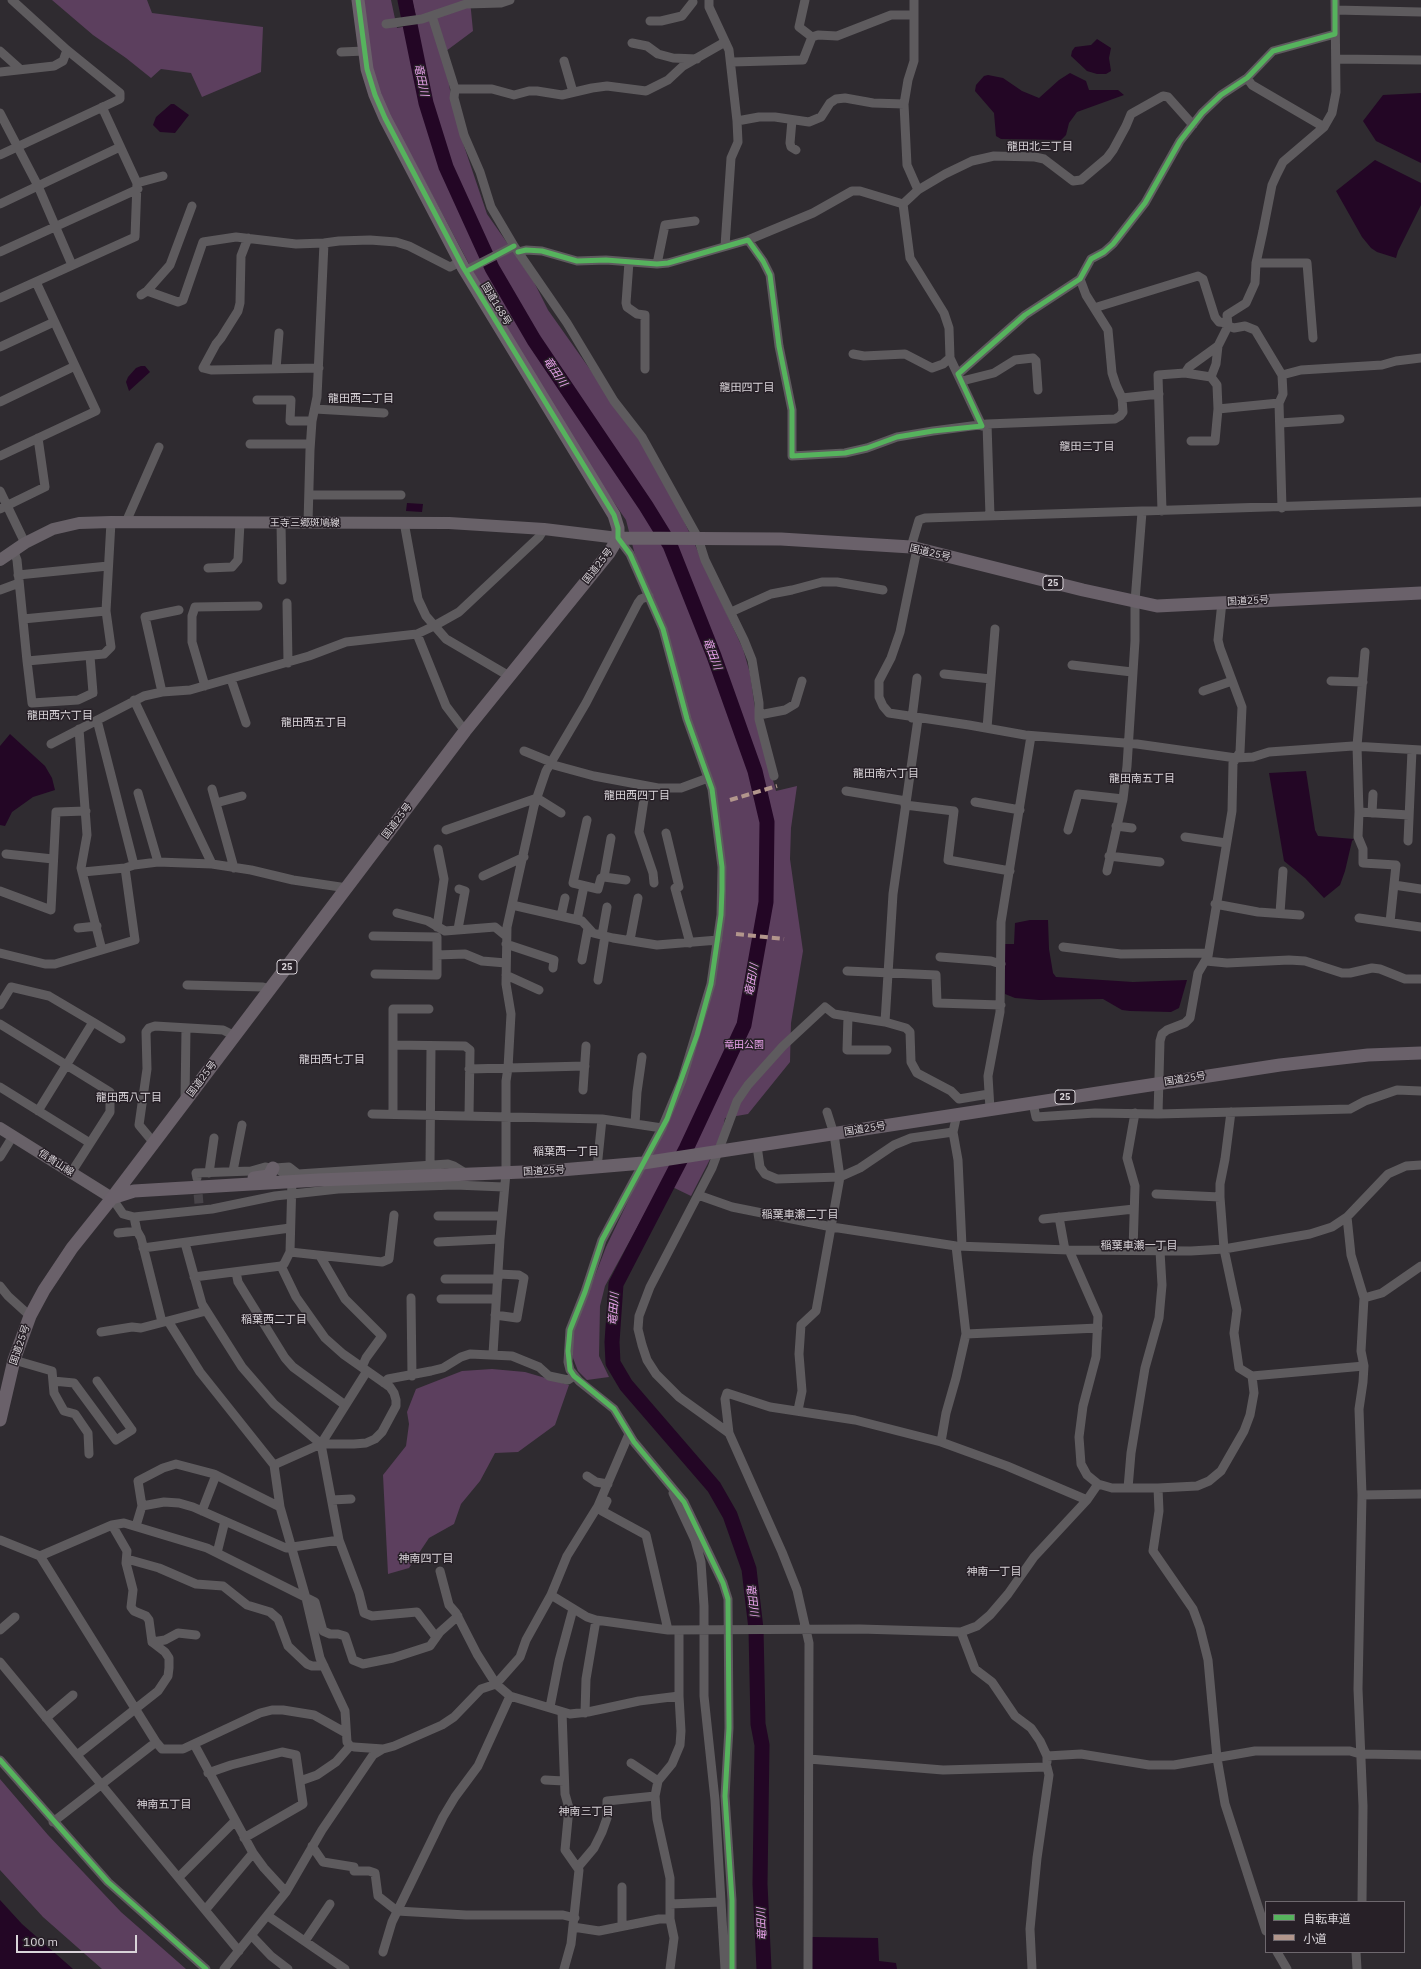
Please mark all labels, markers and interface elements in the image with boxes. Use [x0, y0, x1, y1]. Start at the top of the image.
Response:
water label: 竜田川 [411, 62, 431, 98]
district label: 龍田北三丁目 [1007, 140, 1073, 154]
street label: 国道168号 [478, 280, 514, 328]
water label: 竜田川 [540, 355, 570, 389]
district label: 龍田四丁目 [720, 381, 774, 395]
district label: 龍田西二丁目 [328, 392, 394, 406]
district label: 龍田三丁目 [1060, 440, 1114, 454]
street label: 王寺三郷斑鳩線 [270, 517, 340, 529]
street label: 国道25号 [908, 542, 952, 564]
street label: 国道25号 [580, 546, 616, 586]
road number: 25 [1043, 576, 1063, 590]
street label: 国道25号 [1227, 594, 1269, 608]
water label: 竜田川 [700, 636, 724, 672]
district label: 龍田西六丁目 [27, 709, 93, 723]
district label: 龍田西五丁目 [281, 716, 347, 730]
district label: 龍田南六丁目 [853, 767, 919, 781]
district label: 龍田南五丁目 [1109, 772, 1175, 786]
district label: 龍田西四丁目 [604, 789, 670, 803]
street label: 国道25号 [380, 801, 414, 841]
road number: 25 [277, 960, 297, 974]
water label: 竜田川 [743, 963, 761, 997]
park label: 竜田公園 [724, 1039, 764, 1051]
district label: 龍田西七丁目 [299, 1053, 365, 1067]
street label: 国道25号 [185, 1059, 219, 1099]
street label: 国道25号 [1163, 1070, 1207, 1088]
road number: 25 [1055, 1090, 1075, 1104]
district label: 龍田西八丁目 [96, 1091, 162, 1105]
street label: 国道25号 [843, 1120, 887, 1138]
district label: 稲葉西一丁目 [533, 1145, 599, 1159]
street label: 信貴山線 [36, 1147, 76, 1179]
street label: 国道25号 [523, 1164, 565, 1178]
district label: 稲葉車瀬二丁目 [762, 1208, 838, 1222]
district label: 稲葉車瀬一丁目 [1101, 1239, 1177, 1253]
water label: 竜田川 [606, 1292, 622, 1326]
district label: 稲葉西二丁目 [241, 1313, 307, 1327]
street label: 国道25号 [7, 1323, 33, 1367]
district label: 神南四丁目 [399, 1552, 453, 1566]
district label: 神南一丁目 [967, 1565, 1021, 1579]
water label: 竜田川 [743, 1583, 761, 1617]
district label: 神南五丁目 [137, 1798, 191, 1812]
district label: 神南三丁目 [559, 1805, 613, 1819]
legend [1265, 1901, 1405, 1953]
water label: 竜田川 [755, 1907, 769, 1941]
text: 自転車道 [1303, 1911, 1351, 1926]
scale bar [18, 1927, 139, 1953]
text: 小道 [1303, 1931, 1327, 1946]
text: 100 m [23, 1934, 58, 1949]

